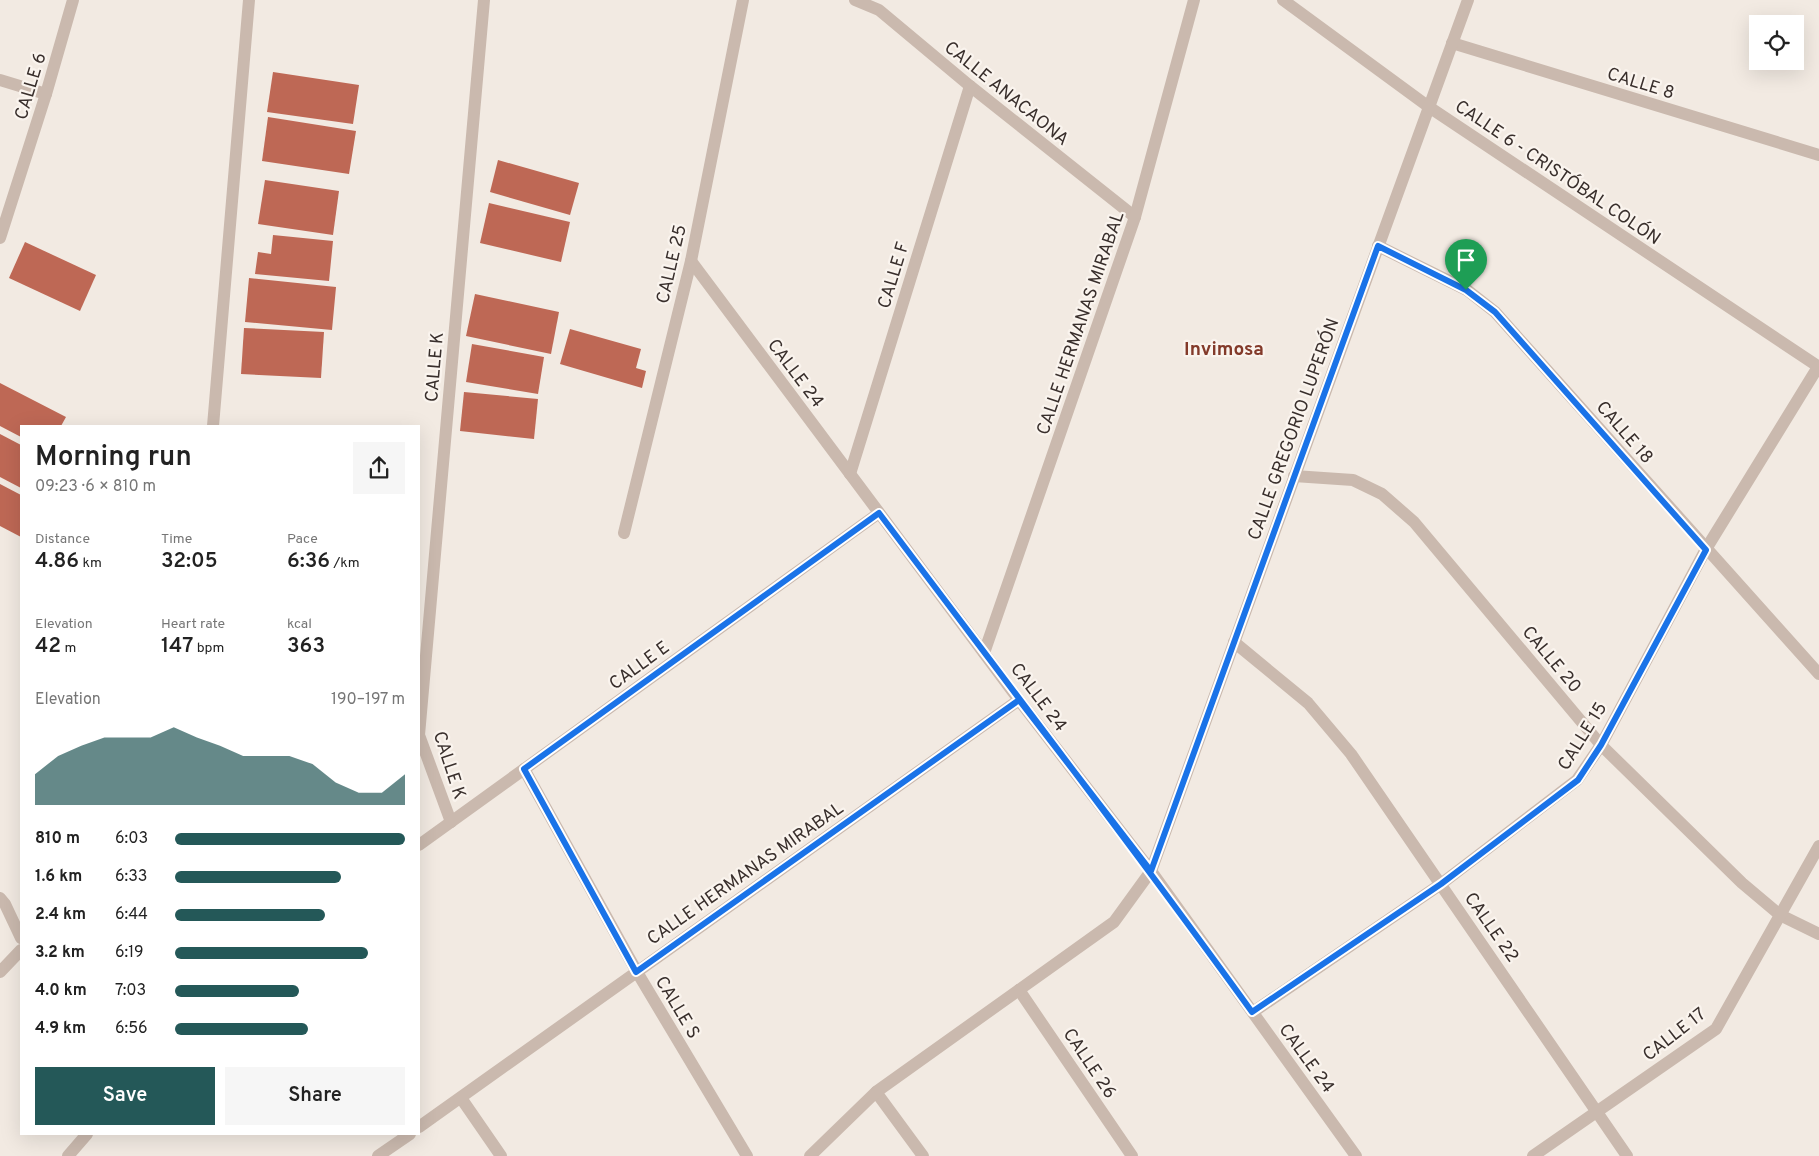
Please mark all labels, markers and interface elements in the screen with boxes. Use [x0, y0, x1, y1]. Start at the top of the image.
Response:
map controls [1749, 15, 1804, 70]
button: locate [1749, 15, 1804, 70]
street label: CALLE ANACAONA [939, 37, 1073, 152]
street label: CALLE 6 [10, 50, 53, 123]
street label: CALLE 8 [1604, 63, 1677, 106]
street label: CALLE 6 - CRISTÓBAL COLÓN [1450, 94, 1666, 251]
street label: CALLE HERMANAS MIRABAL [1032, 209, 1130, 438]
street label: CALLE 25 [652, 223, 693, 306]
street label: CALLE F [873, 239, 915, 312]
pin [1445, 239, 1487, 290]
icon: arrive [1452, 246, 1480, 274]
street label: CALLE GREGORIO LUPERÓN [1242, 315, 1345, 544]
street label: CALLE K [421, 331, 450, 403]
street label: CALLE 24 [761, 335, 828, 413]
district label: Invimosa [1184, 338, 1264, 362]
street label: CALLE 18 [1590, 397, 1657, 469]
text: Morning run [35, 440, 192, 476]
button: share [353, 442, 405, 494]
text: 09:23 · 6 × 810 m [35, 477, 156, 497]
text: Distance [35, 531, 90, 548]
text: Time [161, 531, 192, 548]
text: Pace [287, 531, 318, 548]
text: 4.86 [35, 548, 79, 575]
text: 32:05 [161, 548, 218, 575]
text: 6:36 [287, 548, 330, 575]
text: km [79, 555, 102, 572]
text: /km [330, 555, 360, 572]
text: Elevation [35, 616, 93, 633]
text: Heart rate [161, 616, 225, 633]
text: kcal [287, 616, 312, 633]
street label: CALLE 20 [1516, 622, 1586, 698]
text: 42 [35, 633, 61, 660]
text: 147 [161, 633, 194, 660]
text: 363 [287, 633, 325, 660]
street label: CALLE E [605, 637, 675, 696]
text: m [61, 640, 76, 657]
text: bpm [194, 640, 224, 657]
street label: CALLE 24 [1004, 659, 1071, 737]
text: Elevation [35, 690, 101, 710]
text: 190–197 m [331, 690, 405, 710]
street label: CALLE 15 [1553, 698, 1613, 775]
street label: CALLE K [427, 729, 470, 802]
street label: CALLE HERMANAS MIRABAL [643, 798, 849, 951]
text: 810 m [35, 829, 80, 849]
text: 6:03 [115, 829, 148, 849]
text: 1.6 km [35, 867, 82, 887]
text: 6:33 [115, 867, 147, 887]
street label: CALLE 22 [1458, 888, 1523, 967]
text: 2.4 km [35, 905, 86, 925]
text: 6:44 [115, 905, 148, 925]
text: 3.2 km [35, 943, 85, 963]
text: 6:19 [115, 943, 144, 963]
street label: CALLE S [649, 972, 704, 1043]
text: 4.0 km [35, 981, 87, 1001]
text: 7:03 [115, 981, 146, 1001]
street label: CALLE 17 [1639, 1003, 1711, 1067]
text: 4.9 km [35, 1019, 86, 1039]
text: 6:56 [115, 1019, 148, 1039]
street label: CALLE 24 [1273, 1020, 1339, 1098]
street label: CALLE 26 [1057, 1024, 1121, 1103]
button: Save [35, 1067, 215, 1125]
button: Share [225, 1067, 405, 1125]

